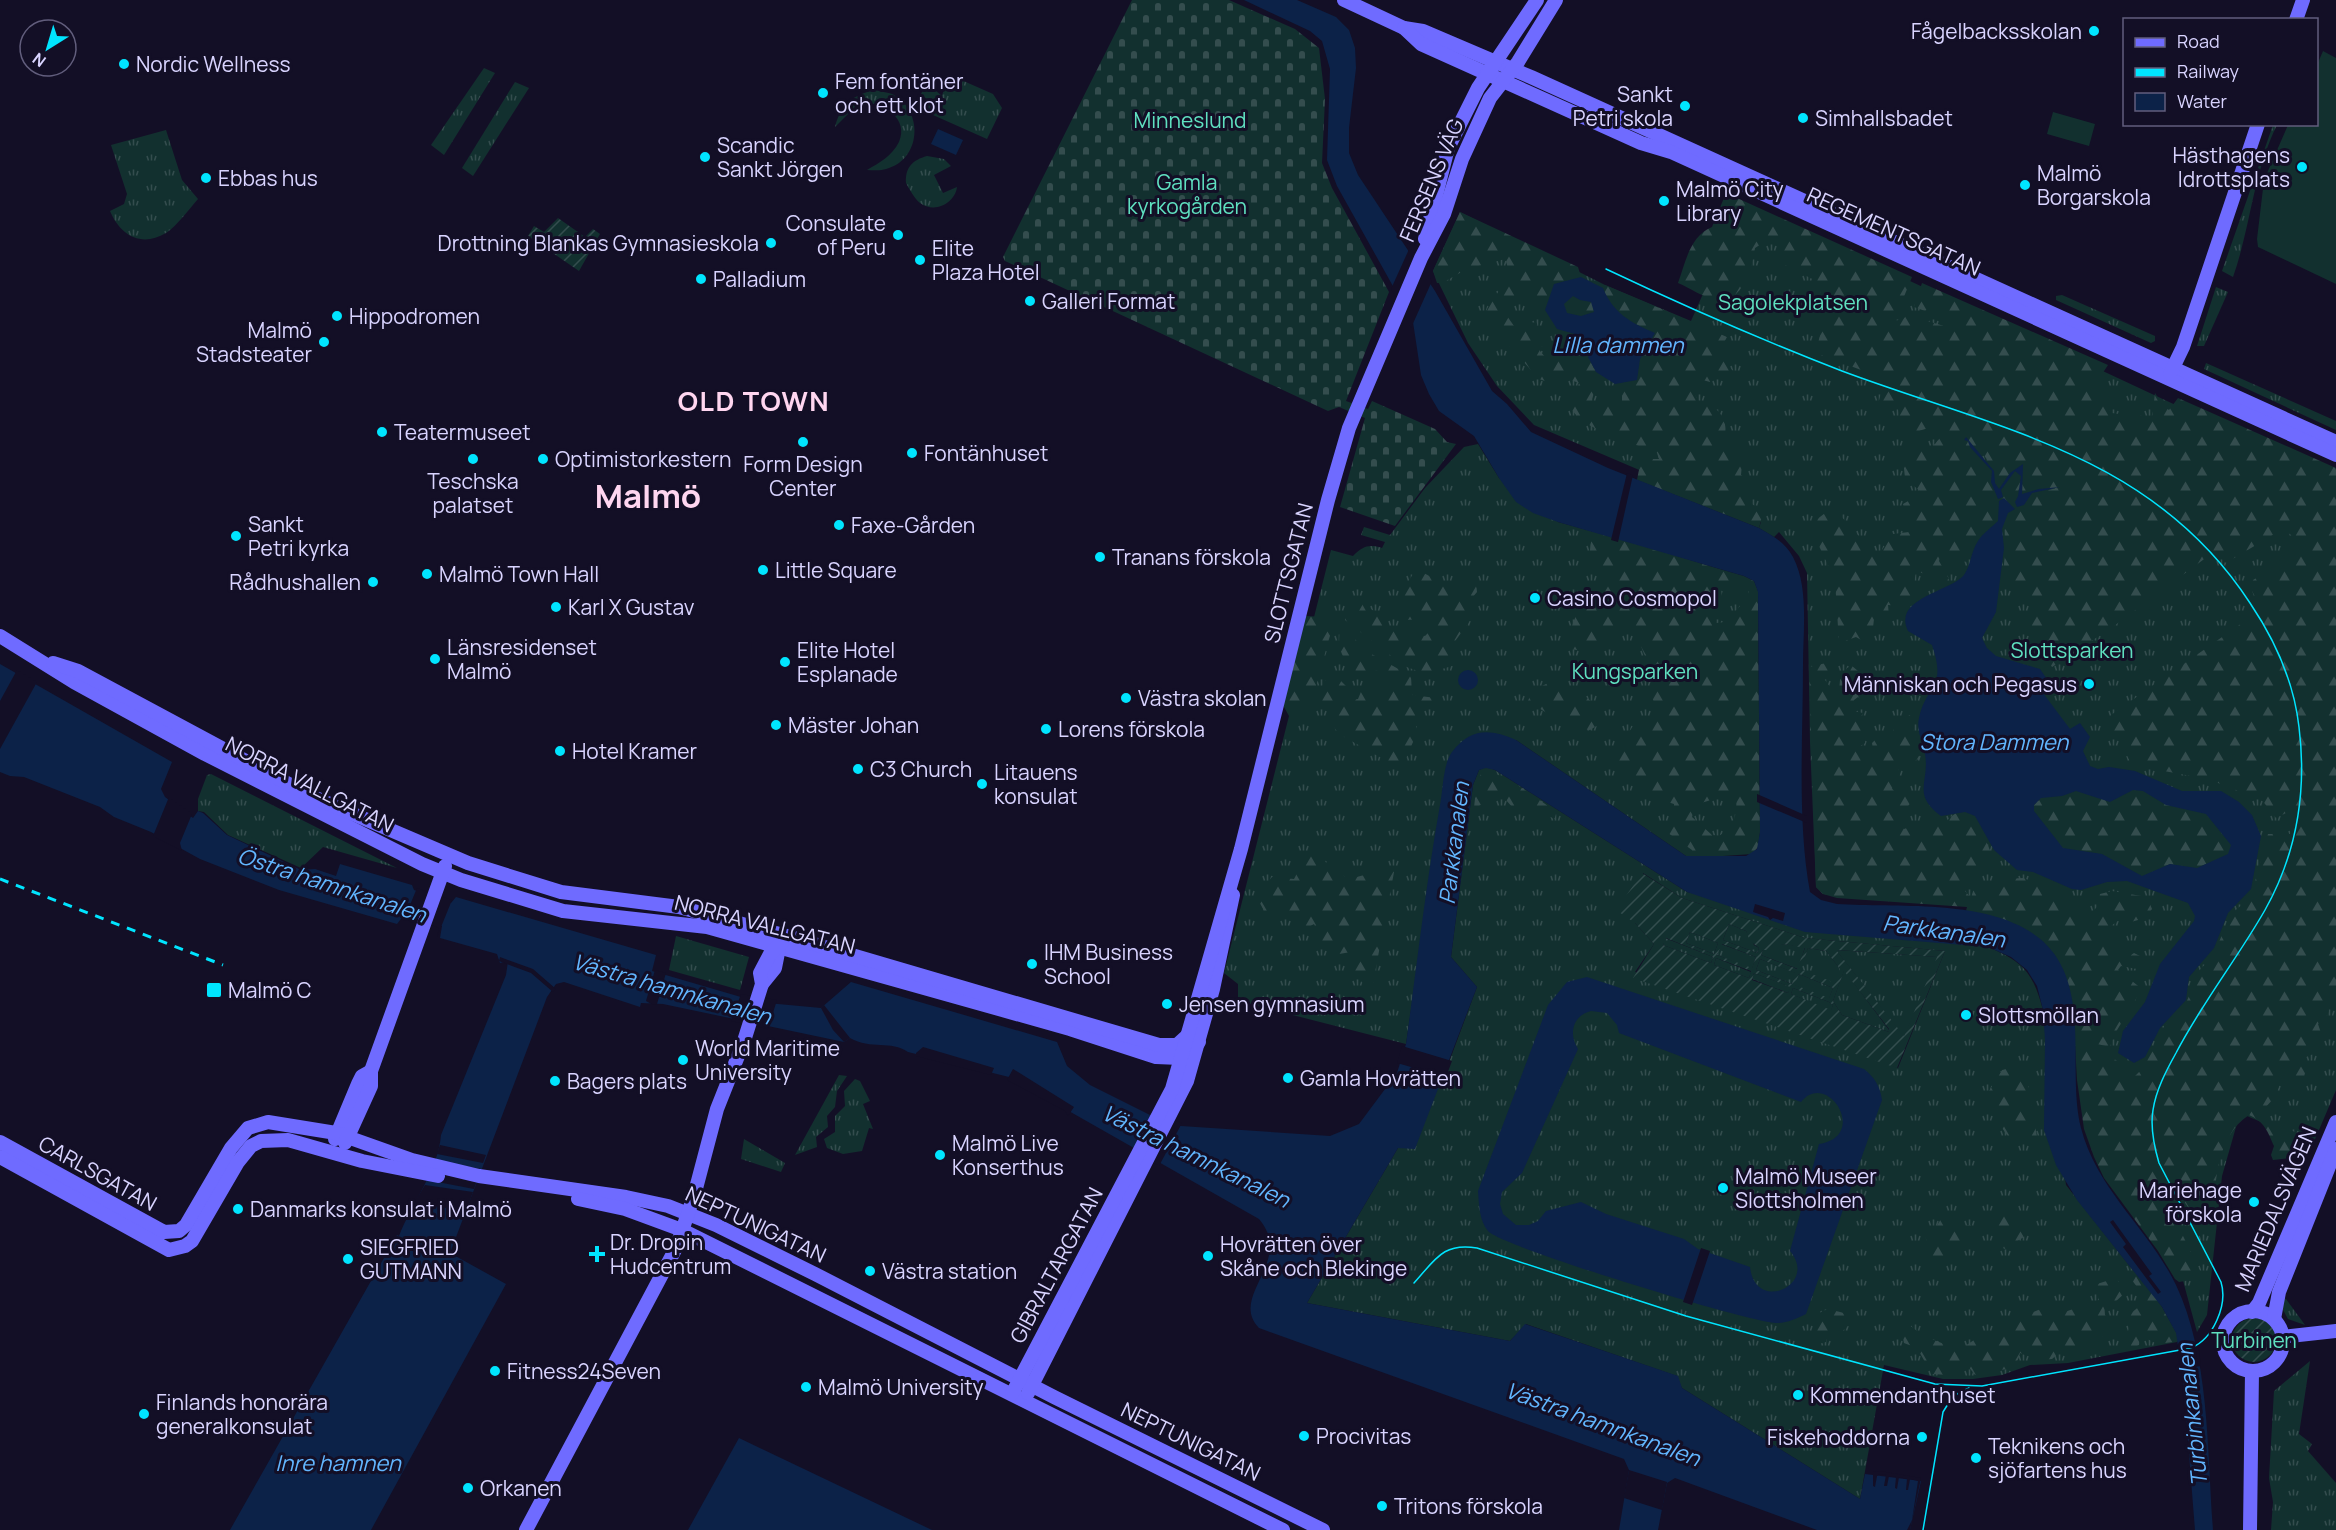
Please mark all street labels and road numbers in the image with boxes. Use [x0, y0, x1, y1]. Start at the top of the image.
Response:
street label: FERSENS VÄG [1392, 114, 1470, 246]
street label: REGEMENTSGATAN [1803, 180, 1985, 282]
street label: SLOTTSGATAN [1257, 500, 1319, 646]
street label: NORRA VALLGATAN [221, 729, 399, 839]
street label: NORRA VALLGATAN [672, 888, 858, 960]
street label: MARIEDALSVÄGEN [2228, 1122, 2322, 1296]
street label: CARLSGATAN [34, 1129, 162, 1217]
street label: NEPTUNIGATAN [681, 1179, 831, 1269]
street label: GIBRALTARGATAN [1003, 1182, 1109, 1348]
street label: NEPTUNIGATAN [1117, 1395, 1265, 1487]

